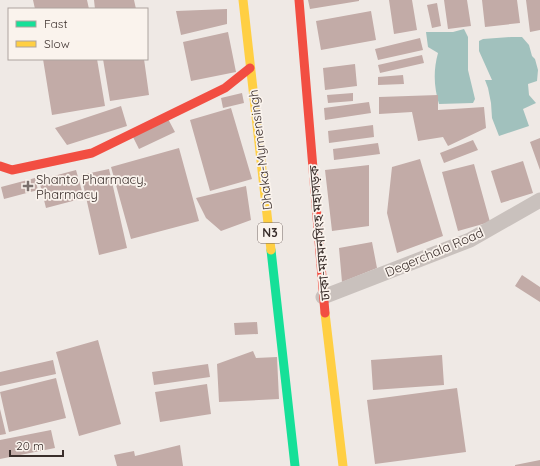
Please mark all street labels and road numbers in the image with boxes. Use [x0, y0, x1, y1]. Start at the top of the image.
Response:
street label: Dhaka-Mymensingh [245, 89, 275, 211]
street label: ঢাকা-ময়মনসিংহ মহাসড়ক [305, 164, 333, 302]
road number: N3 [258, 223, 282, 243]
street label: Degerchala Road [382, 224, 486, 280]

